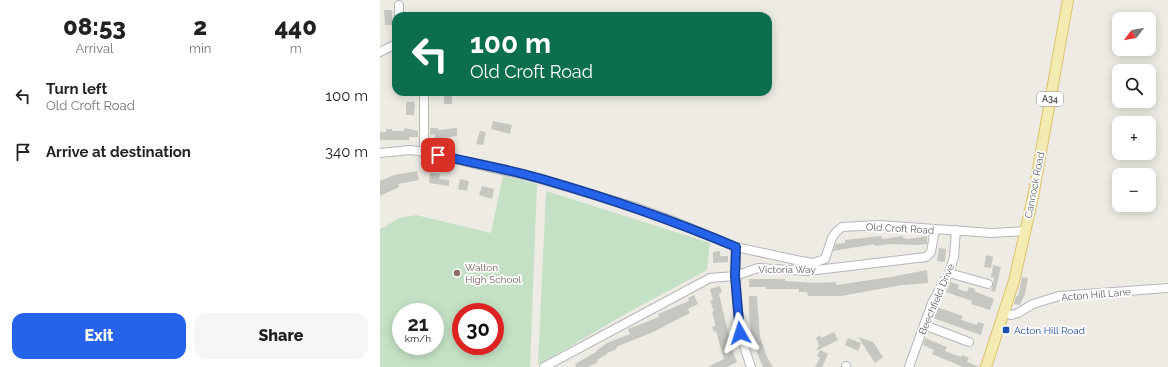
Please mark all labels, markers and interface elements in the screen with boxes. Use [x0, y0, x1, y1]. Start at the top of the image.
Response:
text: 08:53 [63, 12, 126, 41]
text: 2 [193, 12, 207, 41]
text: 440 [274, 12, 317, 41]
north arrow [1112, 12, 1156, 56]
map controls [1112, 12, 1156, 212]
text: 100 m [470, 27, 551, 60]
icon: left [404, 28, 456, 80]
text: Arrival [75, 41, 114, 56]
text: min [189, 41, 211, 56]
text: m [290, 41, 302, 56]
text: Old Croft Road [470, 61, 593, 82]
button: search [1112, 64, 1156, 108]
text: Turn left [46, 80, 107, 98]
icon: left [12, 85, 34, 107]
text: 100 m [326, 87, 368, 105]
road number: A34 [1037, 92, 1063, 106]
text: Old Croft Road [46, 98, 135, 113]
button: + [1112, 116, 1156, 160]
pin [421, 138, 455, 172]
icon: arrive [12, 141, 34, 163]
text: Arrive at destination [46, 143, 191, 161]
text: 340 m [325, 143, 368, 161]
icon: arrive [427, 144, 449, 166]
street label: Cannock Road [1023, 151, 1046, 219]
button: − [1112, 168, 1156, 212]
street label: Old Croft Road [866, 221, 934, 236]
place label: Walton High School [465, 262, 521, 285]
street label: Beechfield Drive [917, 262, 956, 336]
street label: Victoria Way [758, 264, 816, 275]
marker: Walton High School [452, 268, 462, 278]
street label: Acton Hill Lane [1061, 286, 1131, 303]
speed limit sign: 30 [452, 303, 504, 355]
text: 21 [407, 312, 429, 336]
position arrow [719, 312, 761, 354]
button: Exit [12, 313, 186, 359]
button: Share [194, 313, 368, 359]
marker: Acton Hill Road [1001, 325, 1011, 335]
place label: Acton Hill Road [1014, 325, 1085, 336]
text: km/h [405, 333, 431, 344]

